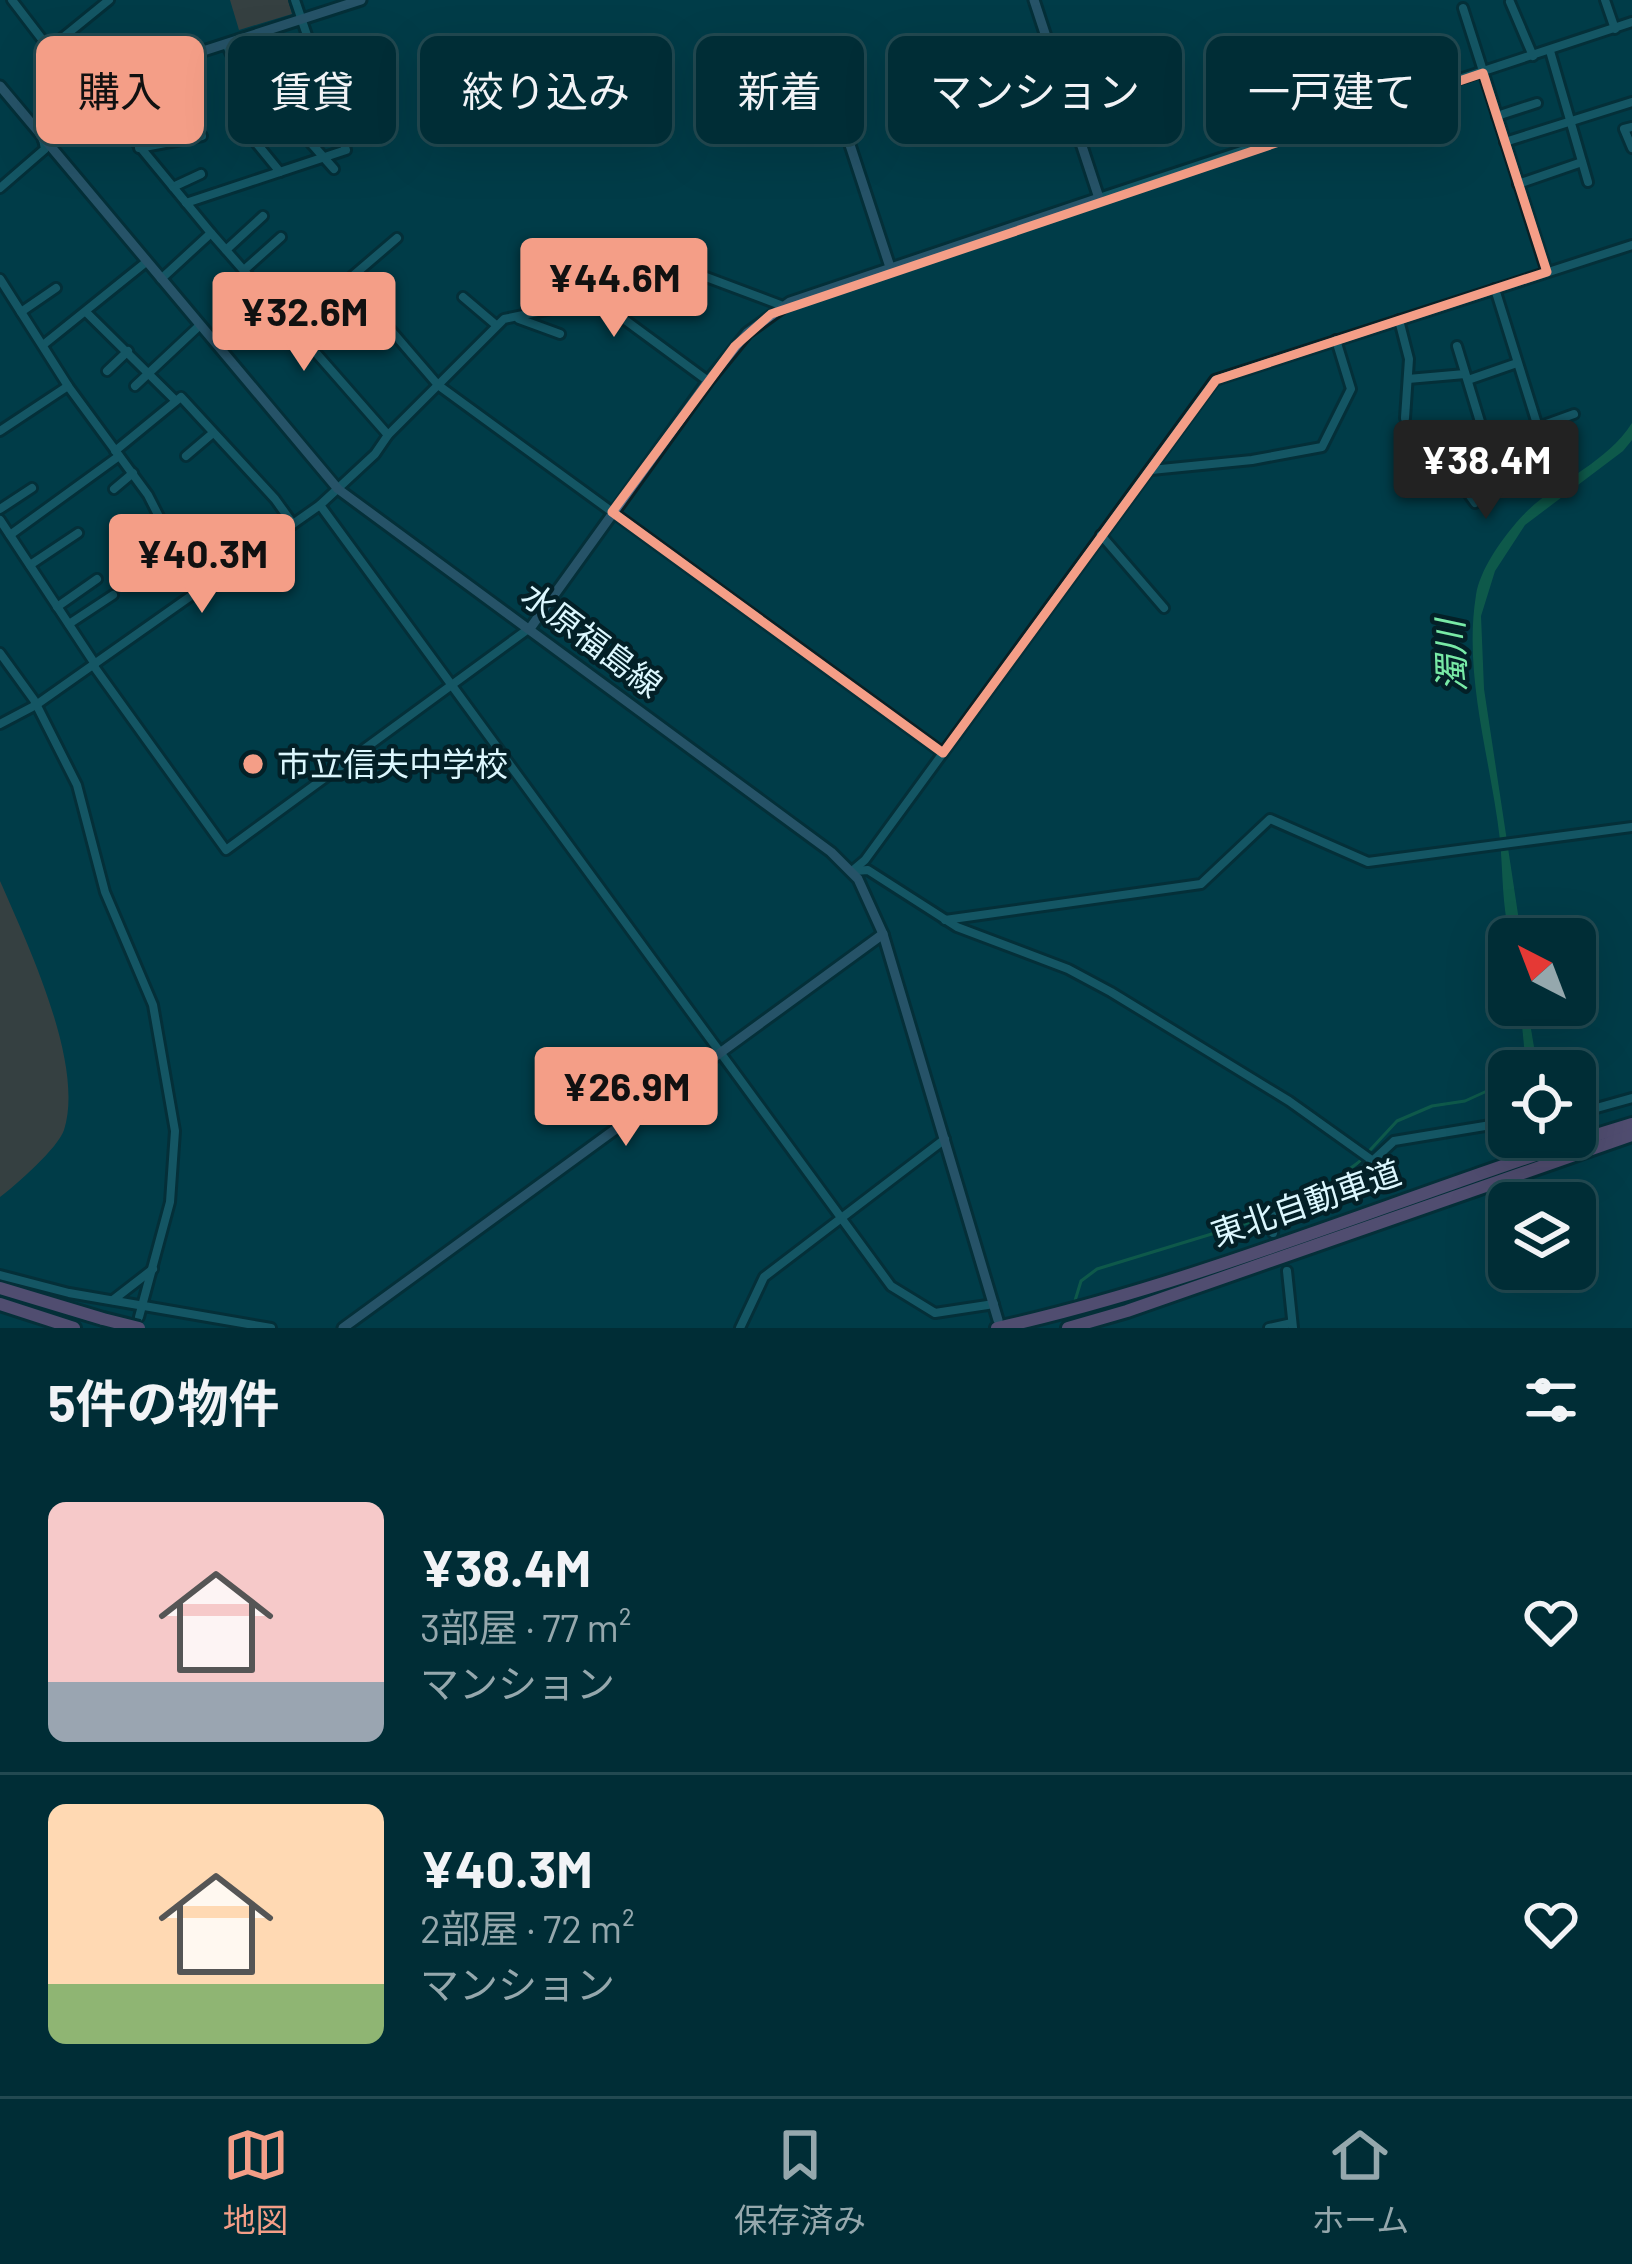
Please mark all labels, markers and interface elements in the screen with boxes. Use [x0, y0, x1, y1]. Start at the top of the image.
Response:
chip: 購入 [36, 36, 204, 144]
chip: 賃貸 [228, 36, 396, 144]
chip: 絞り込み [420, 36, 672, 144]
chip: 新着 [696, 36, 864, 144]
chip: マンション [888, 36, 1182, 144]
chip: 一戸建て [1206, 36, 1458, 144]
pin: ¥44.6M [516, 238, 712, 340]
text: ¥44.6M [547, 253, 681, 300]
pin: ¥32.6M [206, 272, 402, 374]
text: ¥32.6M [239, 287, 369, 334]
pin: ¥38.4M [1388, 420, 1584, 522]
text: ¥38.4M [1421, 435, 1551, 482]
pin: ¥40.3M [104, 514, 300, 616]
text: ¥40.3M [136, 529, 268, 576]
street label: 水原福島線 [515, 574, 671, 705]
water label: 濁川 [1427, 615, 1472, 693]
place label: 市立信夫中学校 [277, 743, 508, 783]
marker: 市立信夫中学校 [240, 751, 266, 777]
north arrow [1488, 918, 1596, 1026]
map controls [1488, 918, 1596, 1290]
pin: ¥26.9M [528, 1047, 724, 1149]
button: locate [1488, 1050, 1596, 1158]
text: ¥26.9M [562, 1062, 690, 1109]
street label: 東北自動車道 [1206, 1151, 1406, 1253]
button: layers [1488, 1182, 1596, 1290]
icon: filters [1518, 1367, 1584, 1433]
text: 5件の物件 [48, 1371, 280, 1432]
text: ¥38.4M [420, 1536, 591, 1597]
icon: home [144, 1550, 288, 1694]
icon: heart [1518, 1589, 1584, 1655]
text: 3部屋 · 77 m² [420, 1603, 632, 1650]
text: マンション [420, 1659, 615, 1706]
text: ¥40.3M [420, 1837, 593, 1898]
icon: home [144, 1852, 288, 1996]
icon: heart [1518, 1891, 1584, 1957]
text: 2部屋 · 72 m² [420, 1904, 635, 1951]
text: マンション [420, 1960, 615, 2007]
tab: 地図 [223, 2122, 289, 2242]
tab: 保存済み [734, 2122, 866, 2242]
tab: ホーム [1311, 2122, 1409, 2242]

